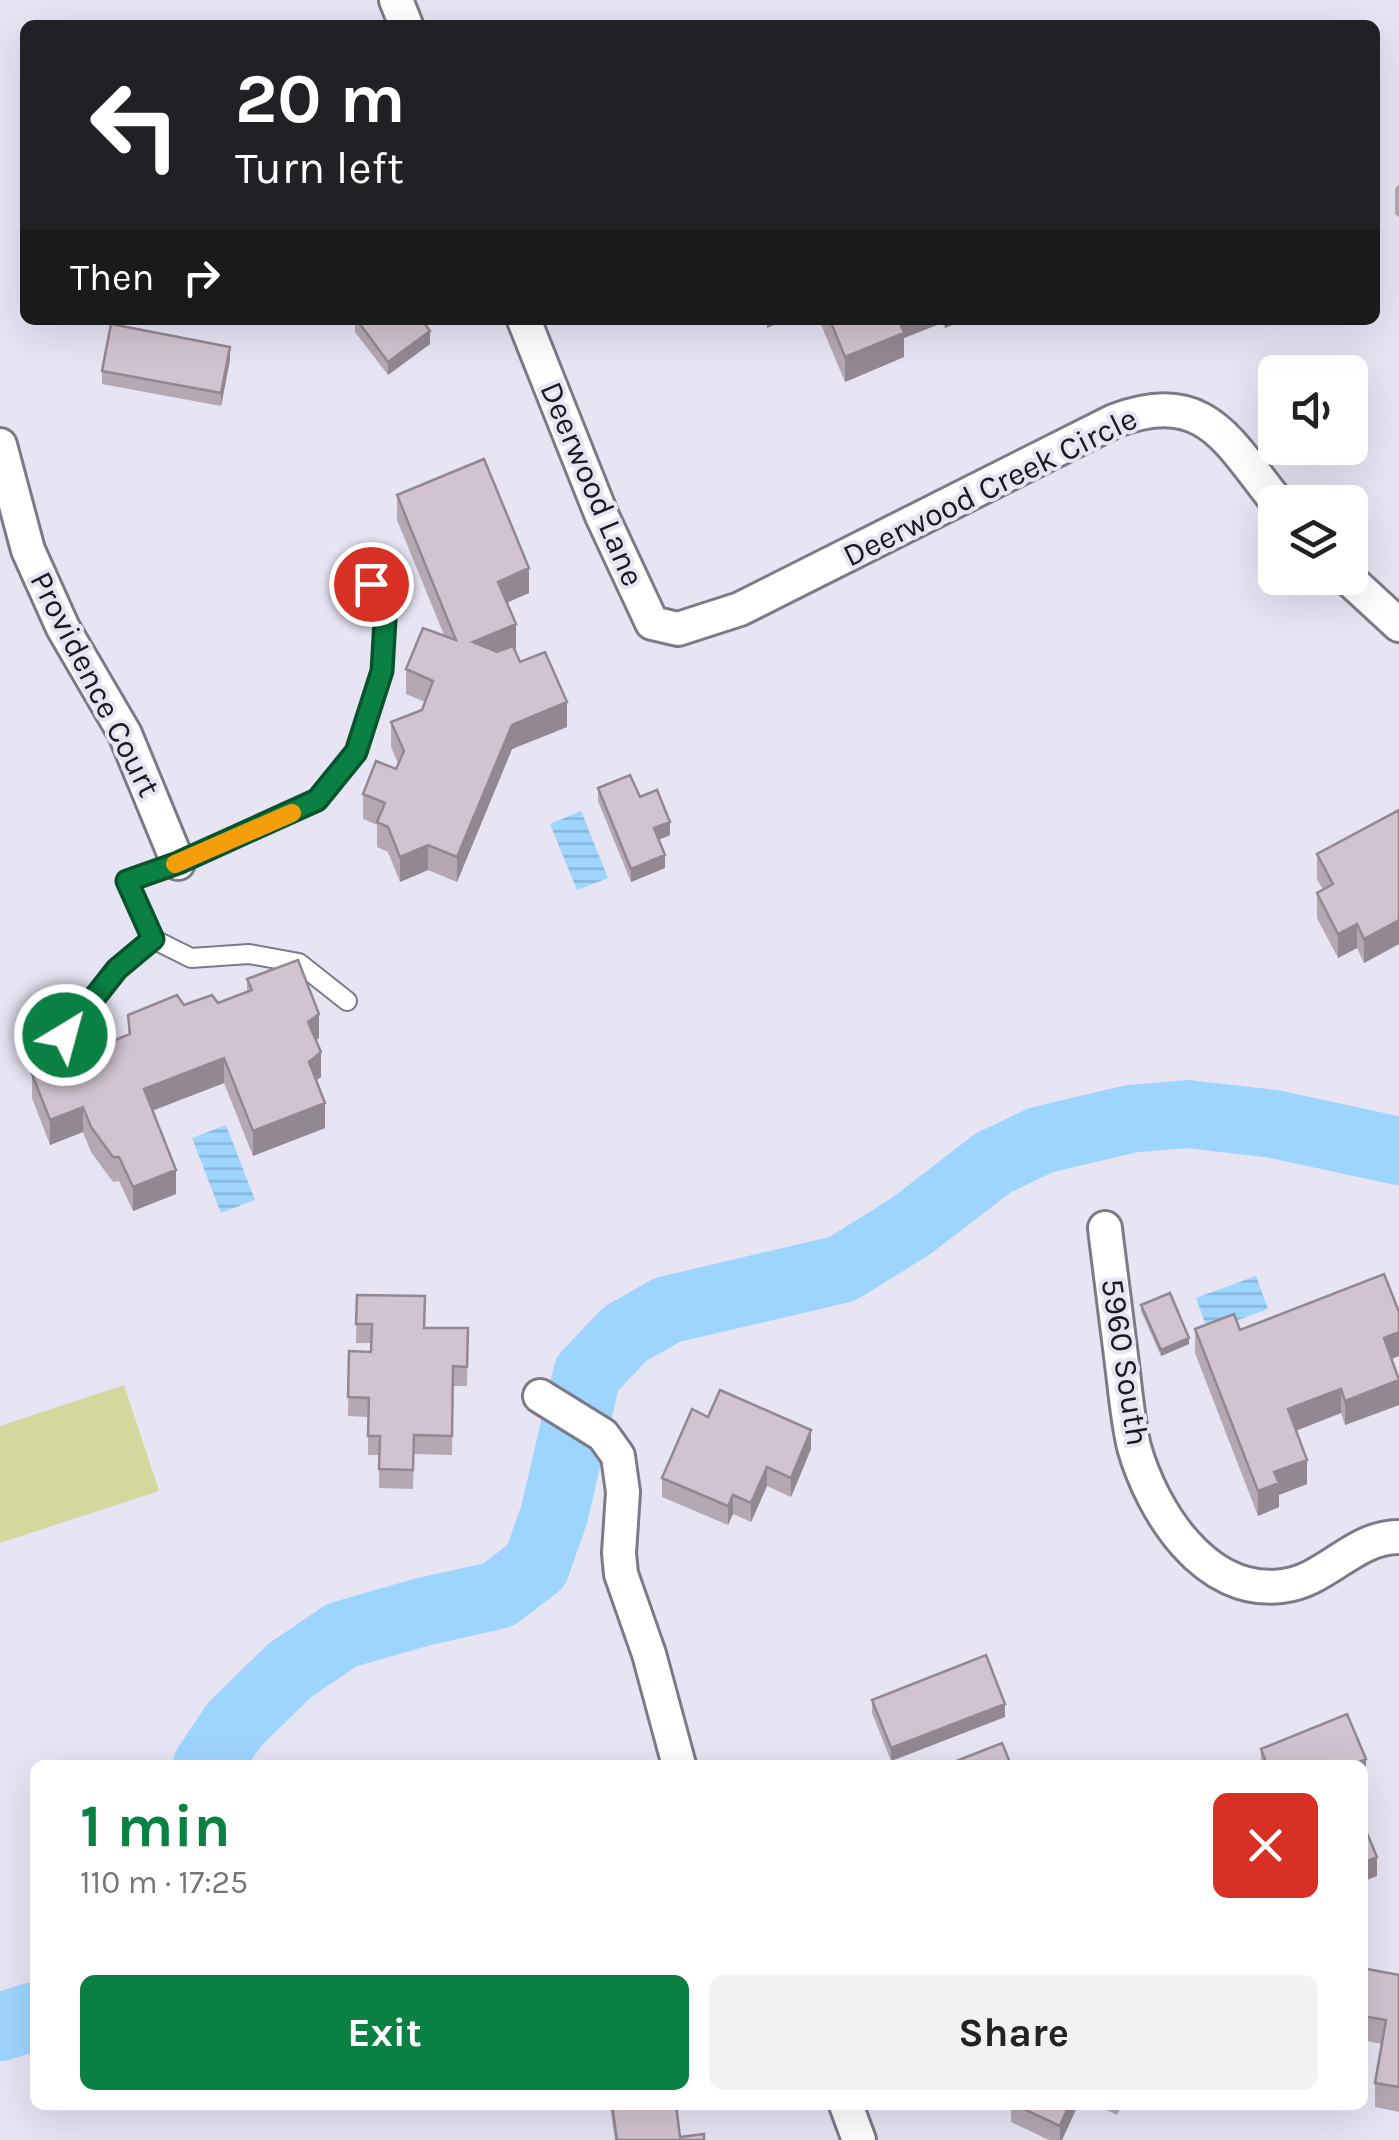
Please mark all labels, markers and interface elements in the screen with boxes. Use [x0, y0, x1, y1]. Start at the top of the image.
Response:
text: 20 m [235, 58, 406, 140]
icon: left [70, 60, 200, 190]
text: Turn left [235, 142, 404, 194]
icon: right [174, 250, 229, 305]
text: Then [70, 255, 154, 300]
map controls [1258, 355, 1368, 595]
button: sound [1258, 355, 1368, 465]
street label: Deerwood Lane [532, 376, 652, 592]
street label: Deerwood Creek Circle [837, 400, 1143, 574]
button: layers [1258, 485, 1368, 595]
pin [329, 542, 414, 627]
icon: arrive [344, 557, 399, 612]
street label: Providence Court [22, 565, 168, 803]
position arrow [13, 983, 117, 1087]
street label: 5960 South [1094, 1276, 1156, 1448]
text: 1 min [80, 1791, 231, 1861]
button: close [1213, 1793, 1318, 1898]
text: 110 m · 17:25 [80, 1864, 248, 1901]
button: Exit [80, 1975, 689, 2090]
button: Share [709, 1975, 1318, 2090]

